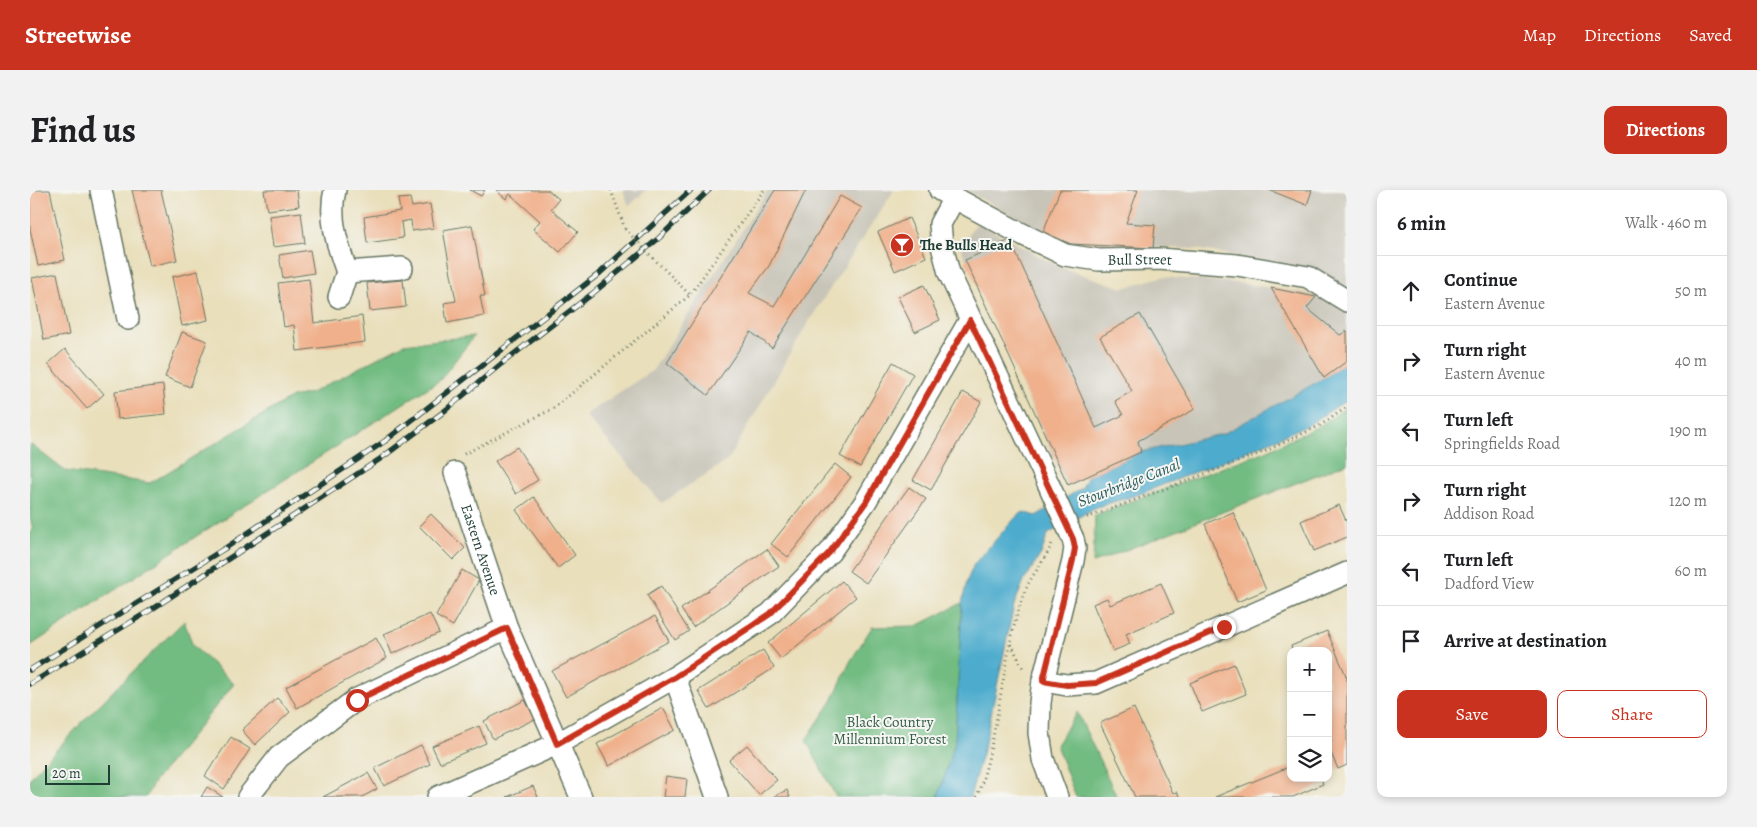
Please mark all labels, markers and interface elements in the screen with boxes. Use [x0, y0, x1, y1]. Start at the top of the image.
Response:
text: Streetwise [25, 19, 131, 51]
text: Map [1523, 23, 1556, 47]
text: Directions [1584, 23, 1661, 47]
text: Saved [1689, 23, 1732, 47]
text: Find us [30, 106, 136, 154]
button: Directions [1604, 106, 1727, 154]
text: 6 min [1397, 209, 1446, 237]
text: Walk · 460 m [1625, 212, 1707, 234]
bar icon: The Bulls Head [889, 232, 915, 258]
place label: The Bulls Head [920, 235, 1013, 255]
street label: Bull Street [1107, 249, 1173, 270]
text: Continue [1444, 267, 1518, 293]
icon: ahead [1397, 277, 1425, 305]
text: 50 m [1675, 280, 1707, 302]
text: Eastern Avenue [1444, 293, 1545, 315]
text: Turn right [1444, 337, 1526, 363]
icon: right [1397, 347, 1425, 375]
text: 40 m [1675, 350, 1707, 372]
text: Eastern Avenue [1444, 363, 1545, 385]
text: Turn left [1444, 407, 1513, 433]
icon: left [1397, 417, 1425, 445]
text: 190 m [1669, 420, 1707, 442]
text: Springfields Road [1444, 433, 1560, 455]
water label: Stourbridge Canal [1074, 453, 1184, 513]
text: Turn right [1444, 477, 1526, 503]
icon: right [1397, 487, 1425, 515]
text: 120 m [1669, 490, 1707, 512]
street label: Eastern Avenue [456, 502, 505, 598]
text: Addison Road [1444, 503, 1534, 525]
text: Turn left [1444, 547, 1513, 573]
icon: left [1397, 557, 1425, 585]
text: 60 m [1675, 560, 1707, 582]
text: Dadford View [1444, 573, 1534, 595]
route end [1213, 616, 1236, 639]
icon: arrive [1397, 627, 1425, 655]
text: Arrive at destination [1444, 628, 1607, 654]
map controls [1287, 647, 1332, 782]
button: + [1287, 647, 1332, 692]
route start [346, 689, 369, 712]
button: Save [1397, 690, 1547, 738]
button: Share [1557, 690, 1707, 738]
button: − [1287, 692, 1332, 737]
park label: Black Country Millennium Forest [834, 712, 946, 749]
button: layers [1287, 737, 1332, 782]
scale bar [45, 762, 110, 785]
text: 20 m [52, 764, 81, 783]

